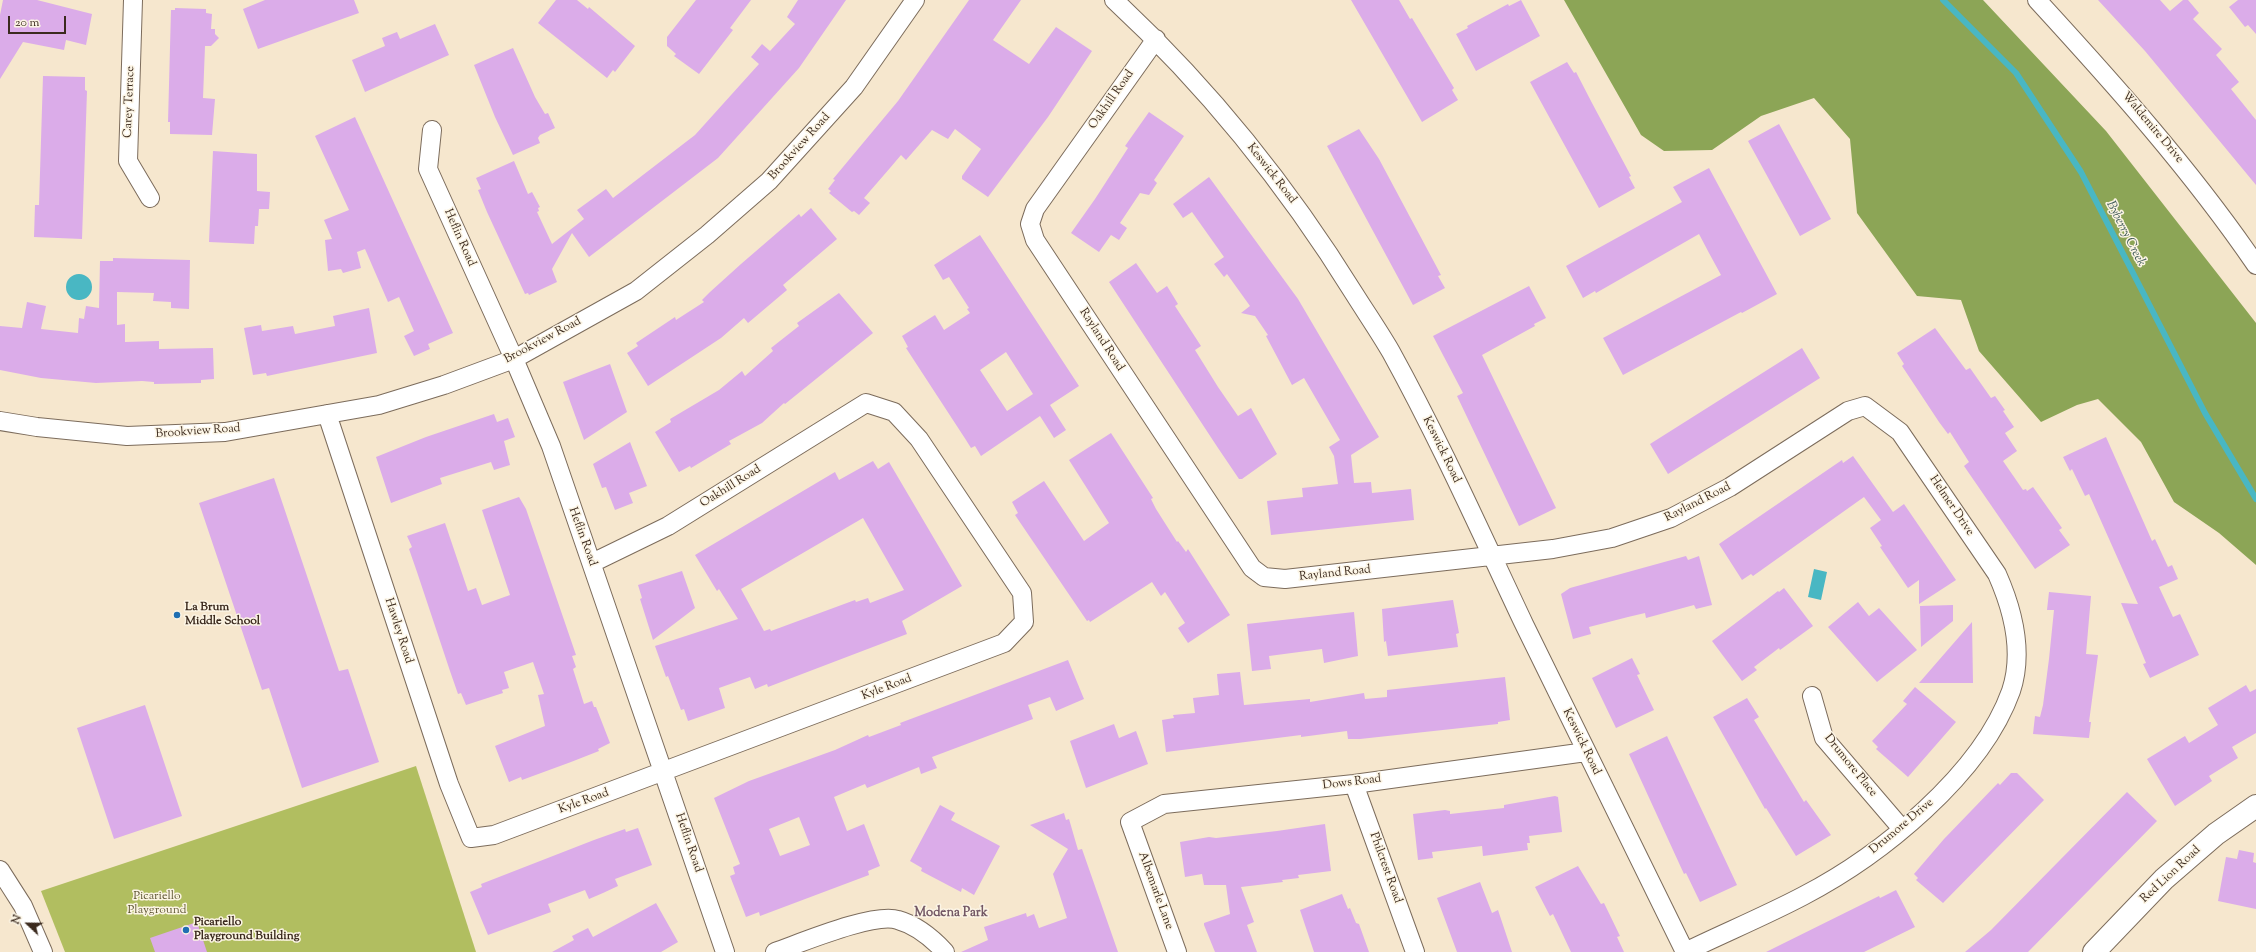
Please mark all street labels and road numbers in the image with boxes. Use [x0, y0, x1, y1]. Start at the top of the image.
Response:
street label: Carey Terrace [122, 66, 138, 138]
street label: Oakhill Road [1086, 68, 1138, 132]
street label: Waldemire Drive [2118, 90, 2186, 166]
street label: Brookview Road [766, 111, 834, 183]
street label: Keswick Road [1243, 141, 1299, 207]
street label: Heflin Road [440, 207, 478, 269]
street label: Rayland Road [1075, 306, 1127, 374]
street label: Brookview Road [502, 315, 584, 367]
street label: Keswick Road [1419, 414, 1463, 486]
street label: Brookview Road [155, 422, 241, 442]
street label: Oakhill Road [698, 463, 764, 511]
street label: Helmer Drive [1926, 473, 1976, 539]
street label: Rayland Road [1663, 480, 1733, 526]
street label: Heflin Road [565, 506, 599, 568]
street label: Rayland Road [1298, 563, 1372, 585]
street label: Hawley Road [381, 596, 415, 666]
street label: Kyle Road [860, 672, 914, 704]
street label: Keswick Road [1559, 706, 1603, 778]
street label: Drumore Place [1820, 732, 1880, 800]
street label: Dows Road [1322, 772, 1382, 794]
street label: Kyle Road [557, 786, 611, 818]
street label: Drumore Drive [1867, 796, 1937, 858]
street label: Heflin Road [671, 812, 705, 874]
street label: Philcrest Road [1366, 831, 1404, 905]
street label: Red Lion Road [2138, 843, 2204, 907]
street label: Albemarle Lane [1134, 850, 1176, 932]

